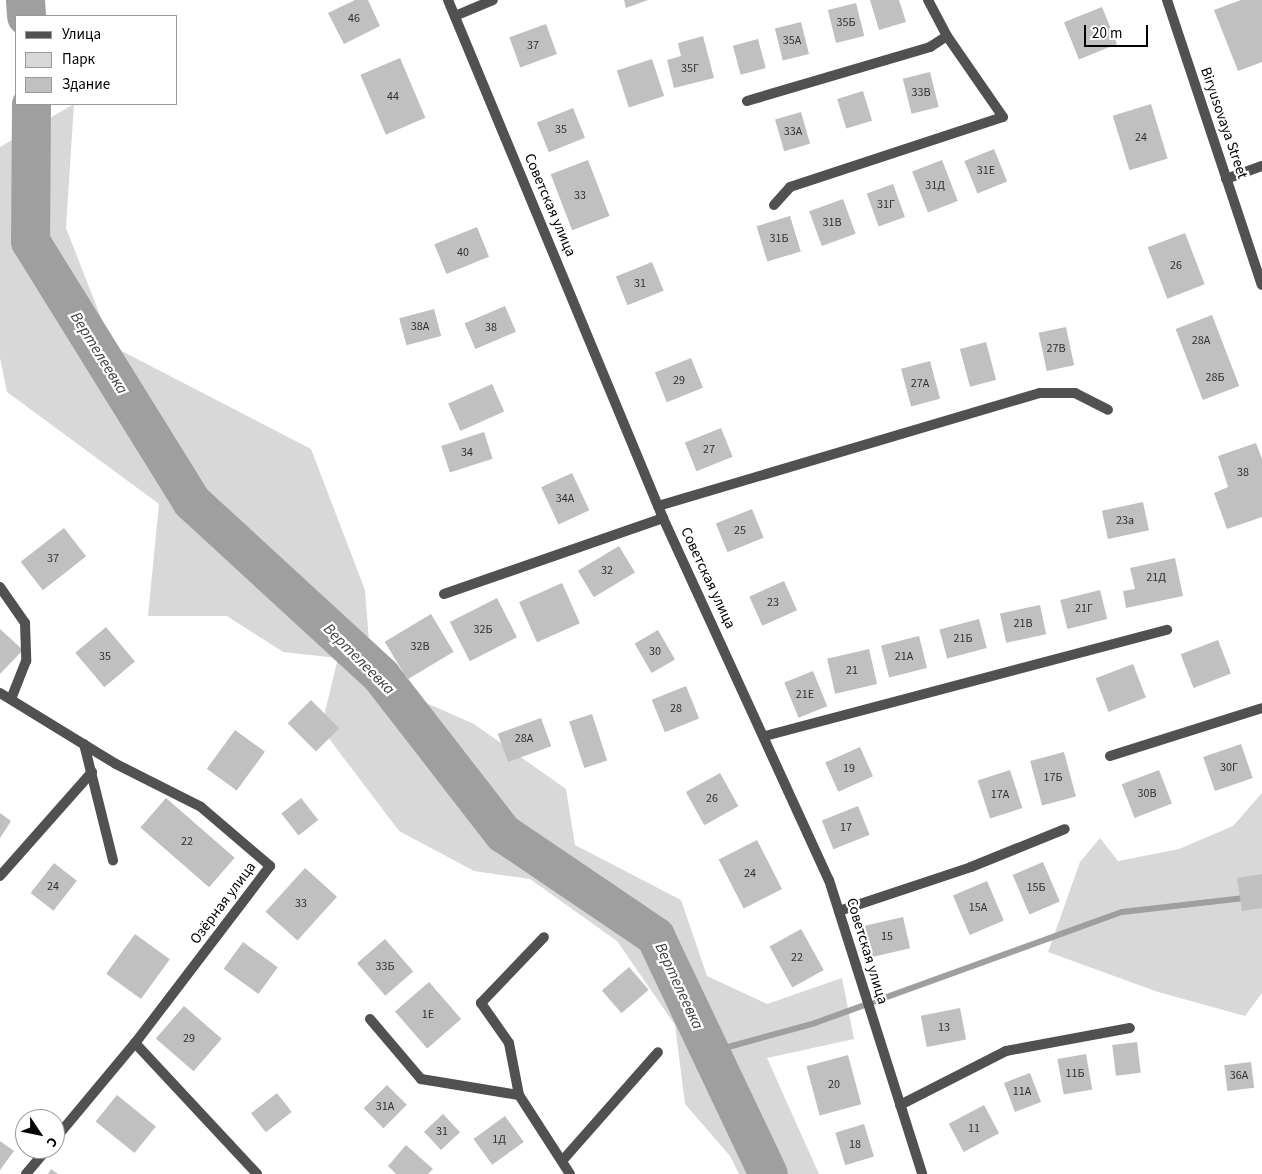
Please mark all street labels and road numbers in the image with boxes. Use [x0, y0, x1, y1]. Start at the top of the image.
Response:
street label: Biryusovaya Street [1196, 65, 1252, 181]
street label: Советская улица [520, 151, 580, 259]
street label: Советская улица [677, 524, 739, 632]
street label: Озёрная улица [186, 858, 260, 948]
street label: Советская улица [842, 896, 892, 1006]

